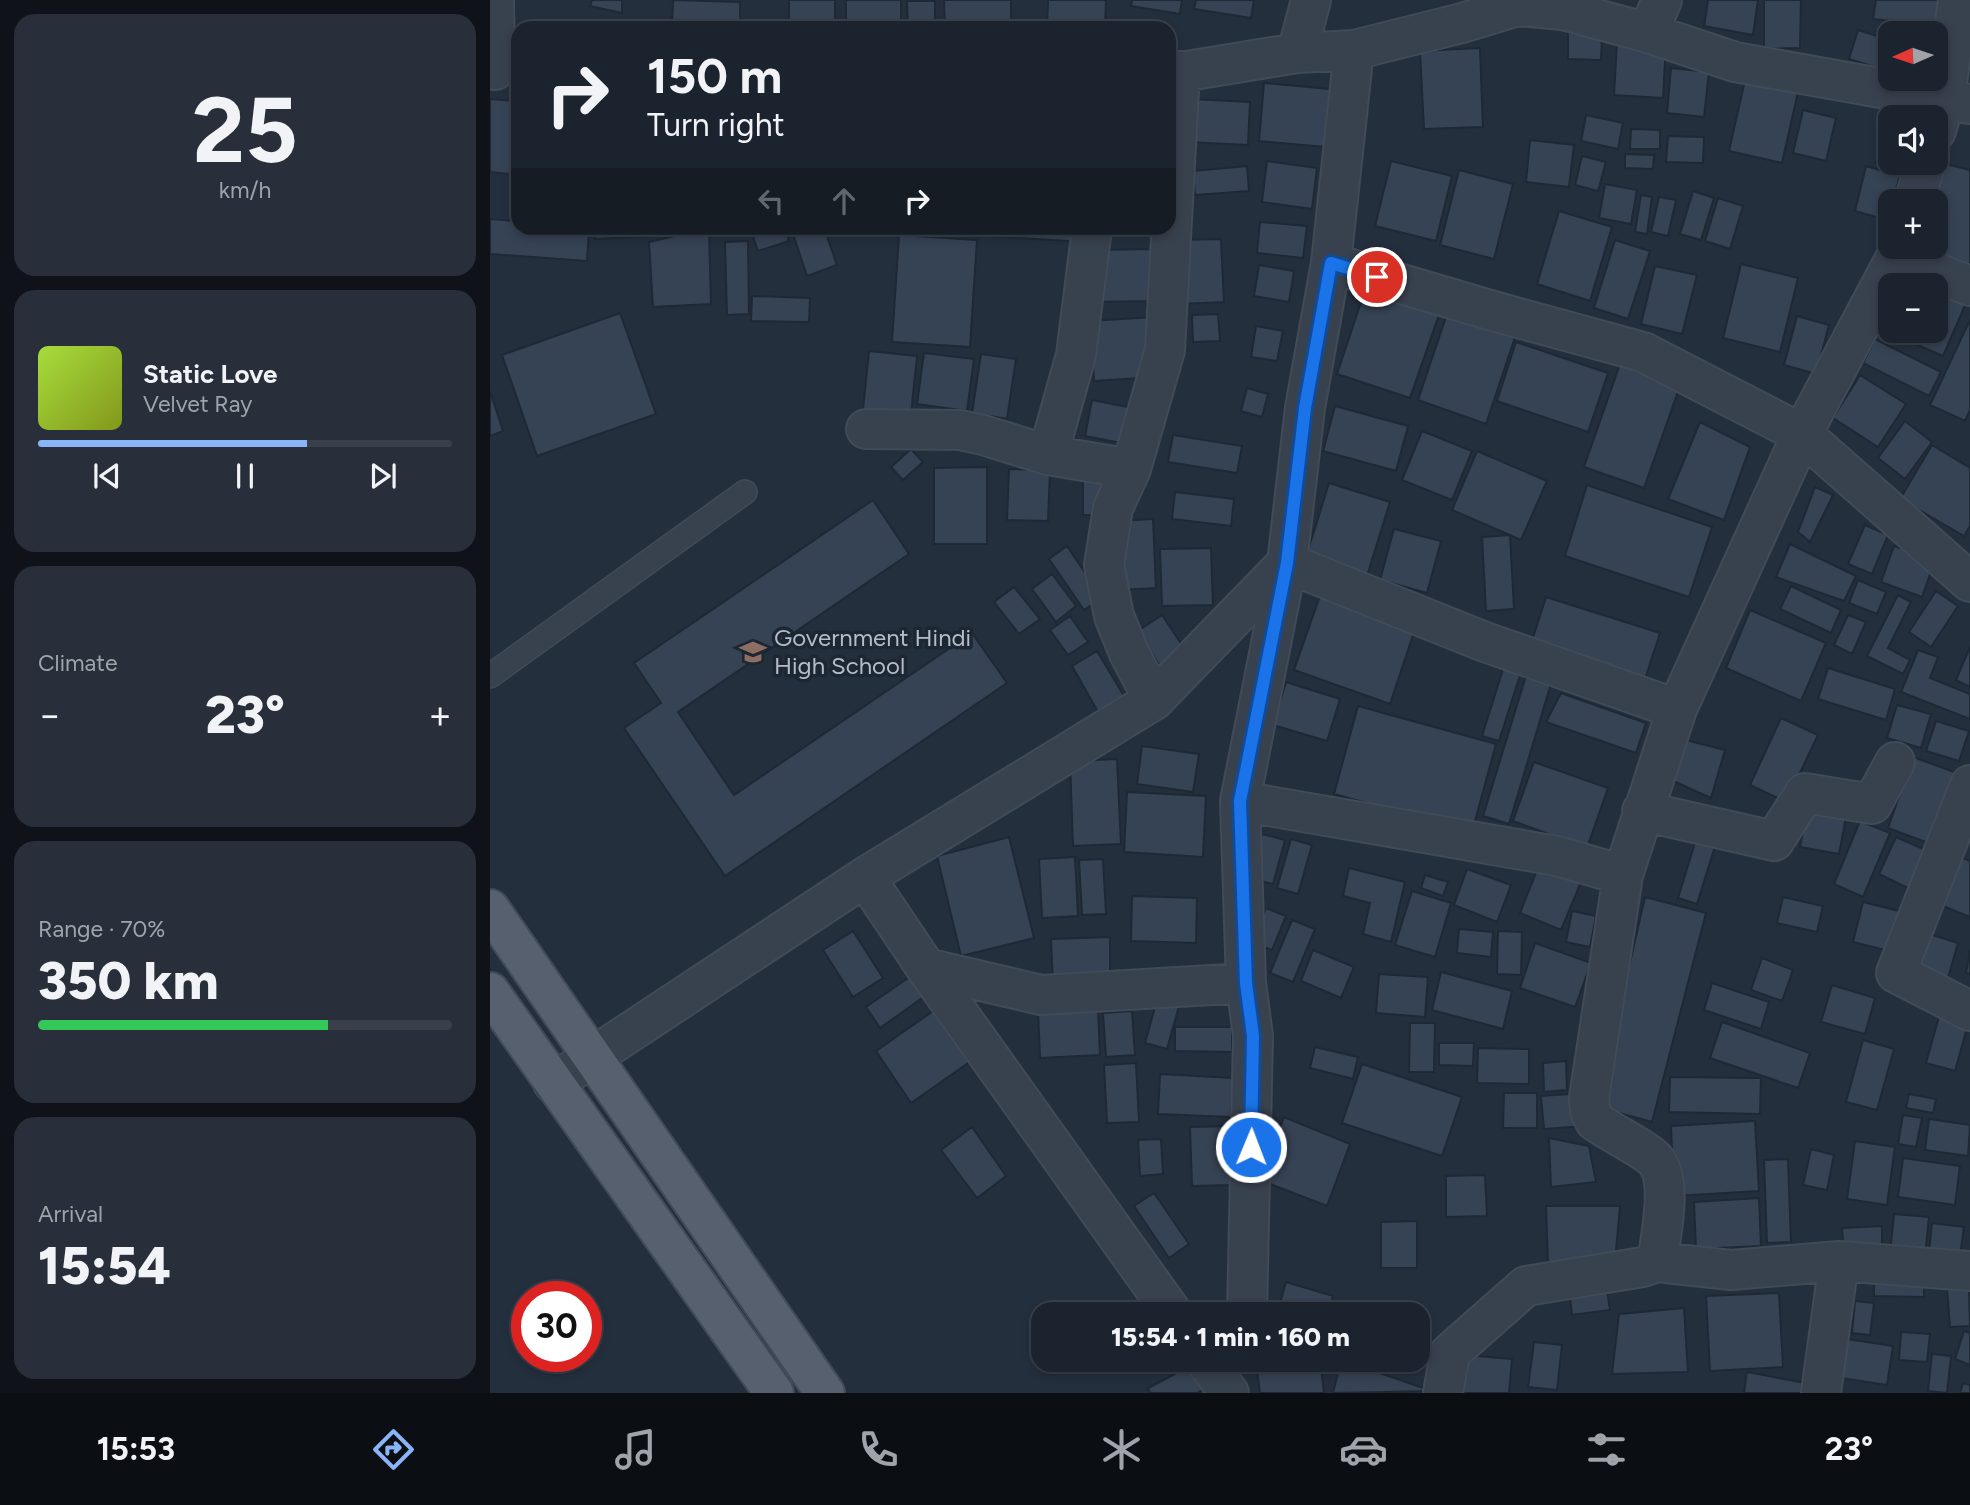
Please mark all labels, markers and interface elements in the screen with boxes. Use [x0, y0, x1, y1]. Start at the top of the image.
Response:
north arrow [1878, 21, 1948, 91]
map controls [1878, 21, 1948, 343]
text: 150 m [647, 46, 782, 105]
icon: right [532, 49, 623, 140]
text: 25 [192, 76, 298, 185]
button: sound [1878, 105, 1948, 175]
text: Turn right [647, 106, 785, 144]
text: km/h [219, 176, 271, 204]
icon: left [752, 182, 790, 220]
icon: ahead [825, 182, 863, 220]
icon: right [898, 182, 936, 220]
button: + [1878, 189, 1948, 259]
pin [1347, 247, 1407, 307]
icon: arrive [1358, 258, 1396, 296]
button: − [1878, 273, 1948, 343]
text: Static Love [143, 358, 277, 390]
text: Velvet Ray [143, 390, 252, 418]
icon: previous [88, 457, 126, 495]
icon: pause [226, 457, 264, 495]
icon: next [364, 457, 402, 495]
place label: Government Hindi High School [774, 623, 971, 680]
school or university icon: Government Hindi High School [738, 637, 768, 667]
text: Climate [38, 649, 117, 677]
text: 23° [205, 684, 285, 746]
text: − [38, 692, 62, 738]
text: + [428, 692, 452, 738]
text: Range · 70% [38, 915, 165, 943]
text: 350 km [38, 950, 219, 1012]
position arrow [1214, 1110, 1288, 1184]
text: Arrival [38, 1200, 103, 1228]
text: 15:54 [38, 1235, 171, 1297]
speed limit sign: 30 [511, 1281, 602, 1372]
text: 15:54 · 1 min · 160 m [1111, 1321, 1350, 1353]
icon: directions [369, 1425, 418, 1474]
icon: music [611, 1425, 660, 1474]
icon: phone [854, 1425, 903, 1474]
icon: climate [1097, 1425, 1146, 1474]
icon: car [1339, 1425, 1388, 1474]
icon: filters [1582, 1425, 1631, 1474]
text: 15:53 [97, 1430, 175, 1468]
text: 23° [1825, 1430, 1873, 1468]

